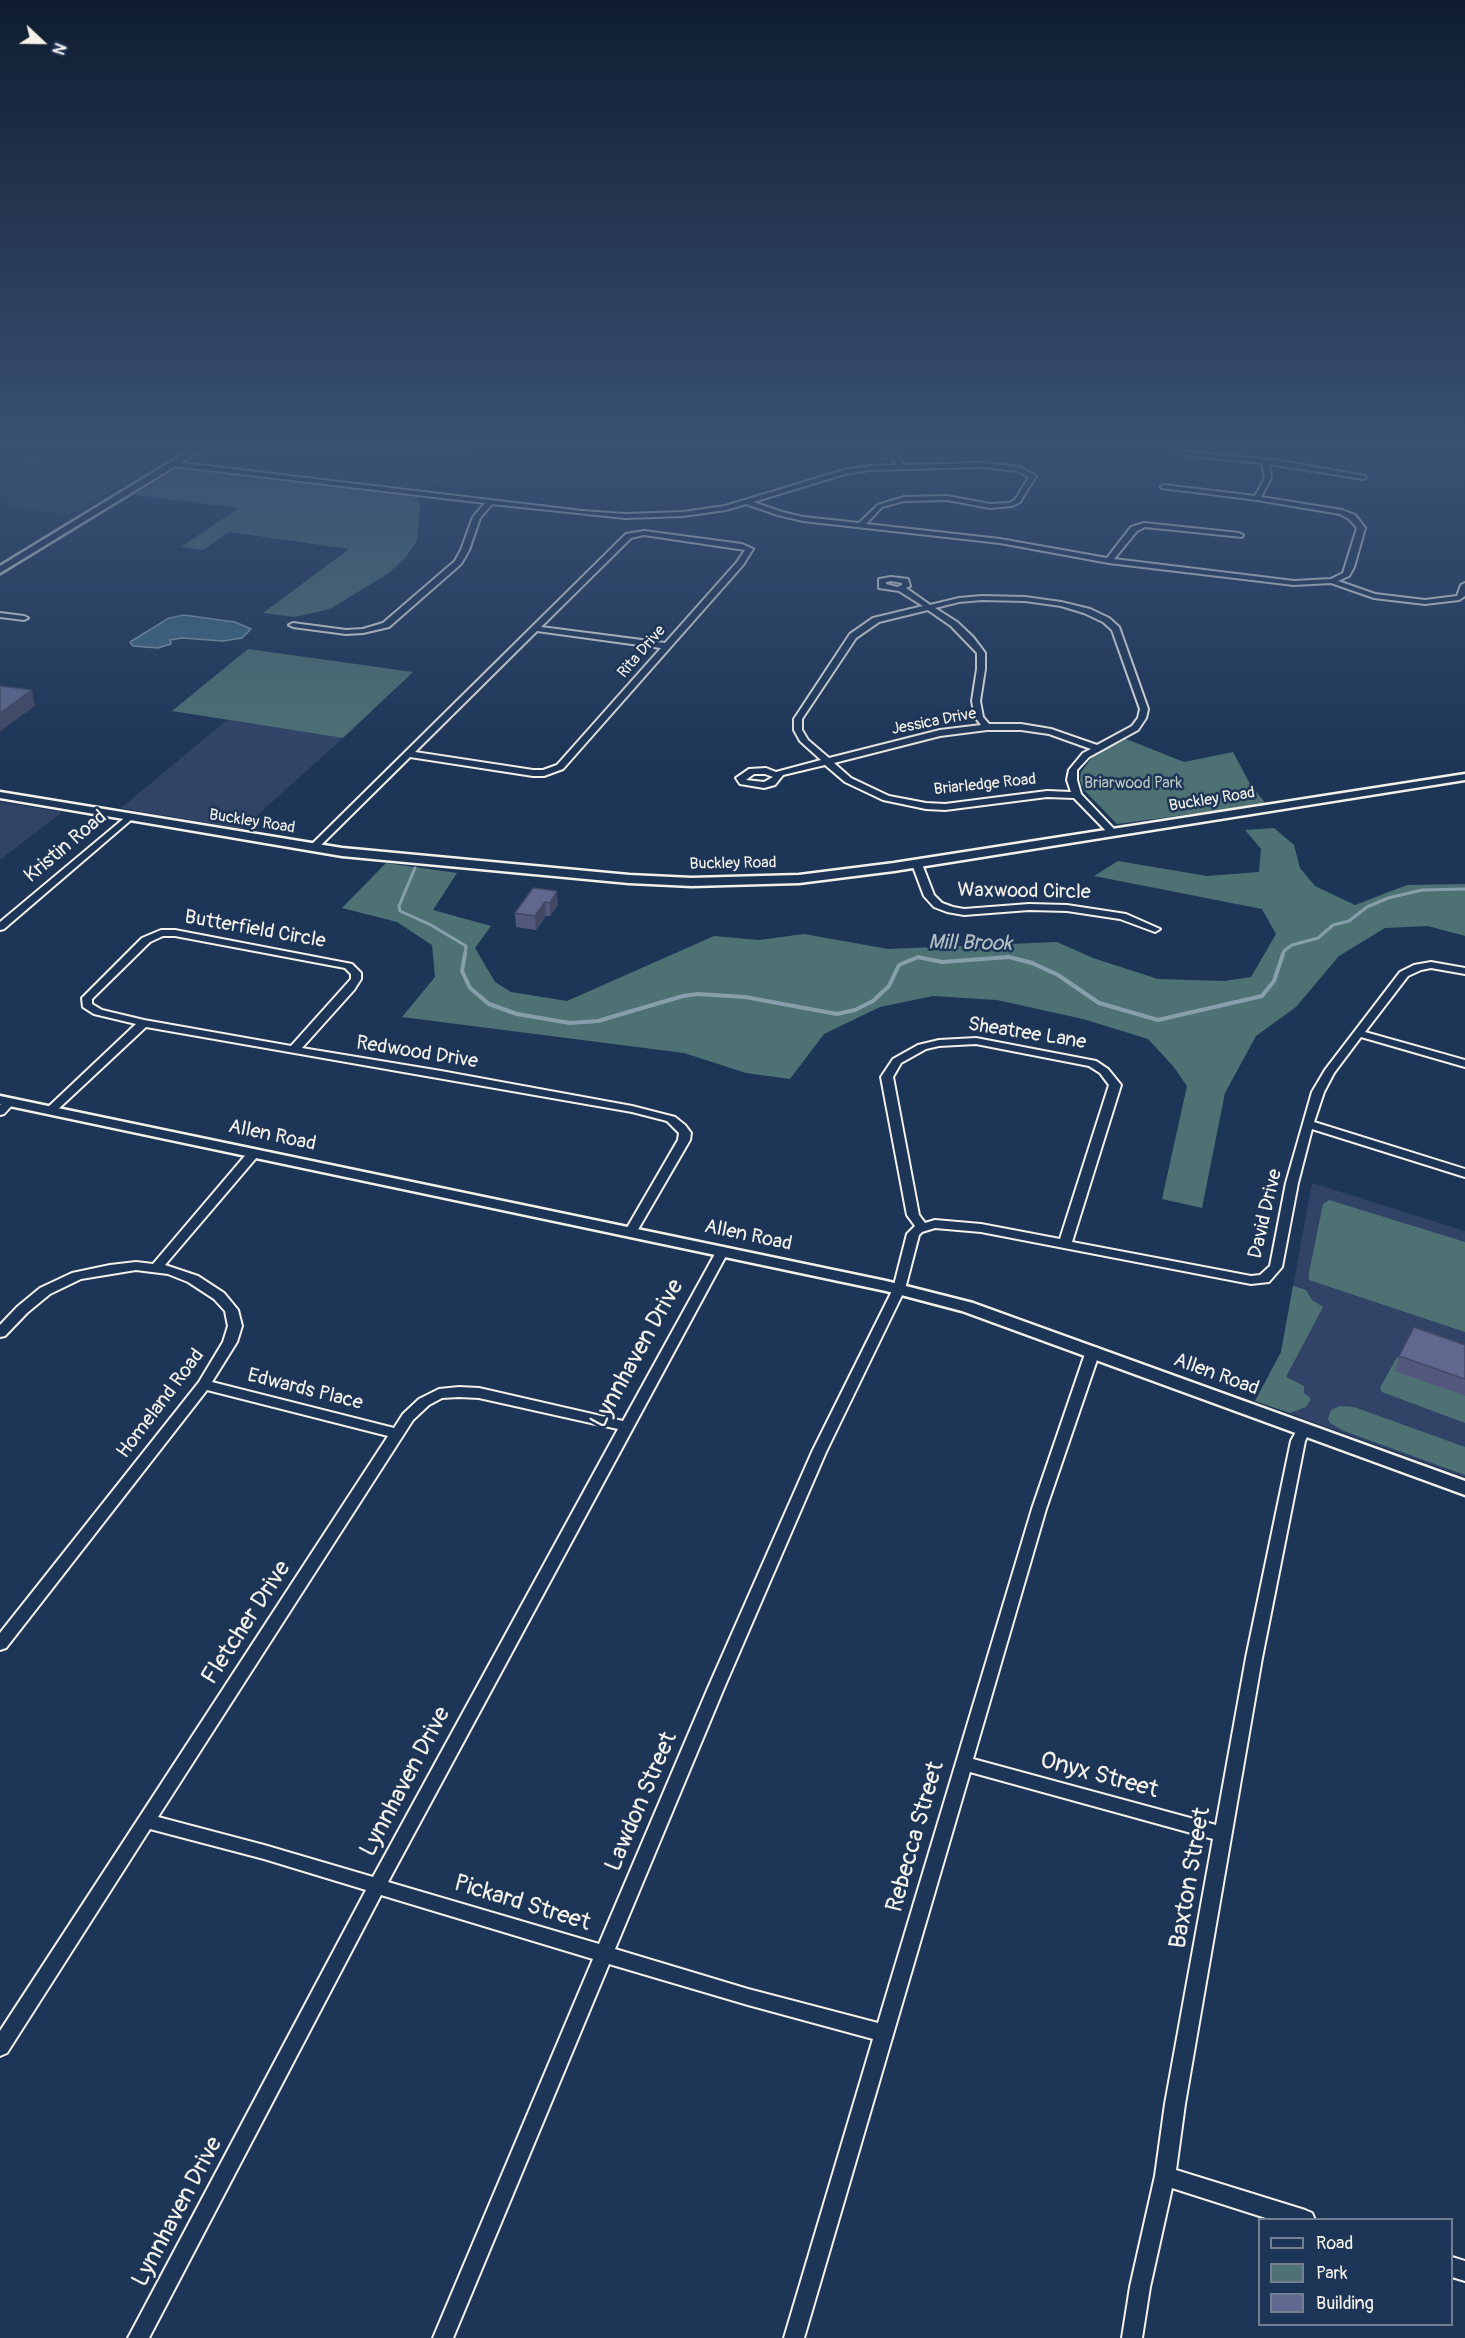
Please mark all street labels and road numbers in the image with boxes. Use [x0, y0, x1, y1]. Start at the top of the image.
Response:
street label: Rita Drive [614, 622, 670, 682]
street label: Jessica Drive [890, 704, 978, 740]
street label: Briarledge Road [933, 770, 1037, 800]
street label: Buckley Road [1168, 784, 1256, 816]
street label: Kristin Road [20, 806, 112, 888]
street label: Buckley Road [208, 806, 296, 838]
street label: Buckley Road [689, 854, 777, 874]
street label: Waxwood Circle [957, 879, 1091, 905]
street label: Butterfield Circle [183, 906, 327, 954]
street label: Sheatree Lane [966, 1013, 1088, 1055]
street label: Redwood Drive [354, 1032, 480, 1074]
street label: Allen Road [226, 1115, 318, 1157]
street label: David Drive [1244, 1167, 1288, 1261]
street label: Allen Road [702, 1215, 794, 1257]
street label: Lynnhaven Drive [585, 1275, 691, 1433]
street label: Homeland Road [112, 1345, 210, 1463]
street label: Allen Road [1170, 1348, 1262, 1402]
street label: Edwards Place [245, 1364, 365, 1416]
street label: Fletcher Drive [196, 1556, 298, 1690]
street label: Lynnhaven Drive [354, 1702, 458, 1862]
street label: Lawdon Street [600, 1728, 684, 1876]
street label: Onyx Street [1037, 1746, 1161, 1806]
street label: Rebecca Street [881, 1758, 951, 1916]
street label: Baxton Street [1164, 1805, 1218, 1951]
street label: Pickard Street [450, 1870, 594, 1938]
street label: Lynnhaven Drive [126, 2132, 230, 2292]

